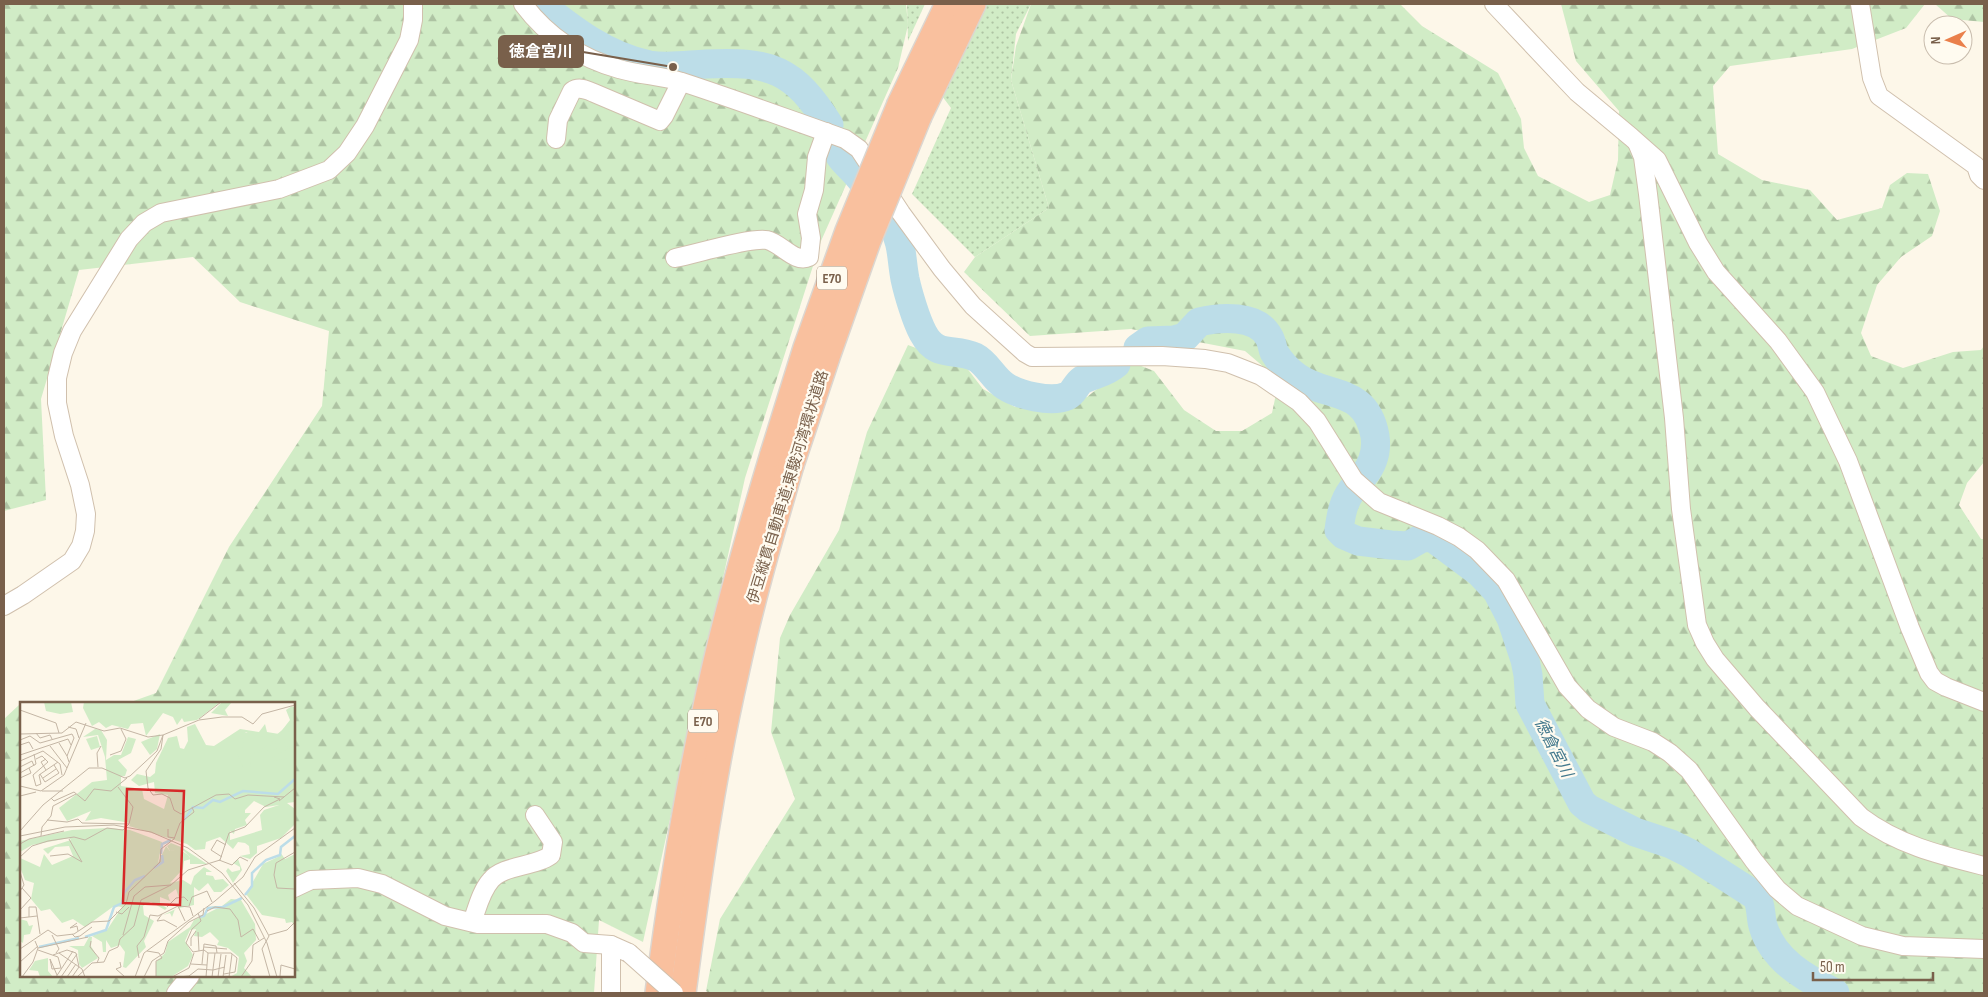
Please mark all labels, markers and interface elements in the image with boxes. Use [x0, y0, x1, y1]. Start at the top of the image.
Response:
north arrow [1923, 15, 1973, 65]
callout: 徳倉宮川 [499, 36, 583, 67]
text: N [1927, 36, 1944, 44]
text: 徳倉宮川 [509, 43, 573, 62]
road number: E70 [817, 266, 847, 290]
street label: 伊豆縦貫自動車道;東駿河湾環状道路 [743, 368, 833, 606]
inset map [20, 702, 295, 977]
road number: E70 [688, 709, 718, 732]
water label: 徳倉宮川 [1530, 715, 1577, 783]
scale bar [1813, 950, 1933, 982]
text: 50 m [1820, 958, 1845, 977]

